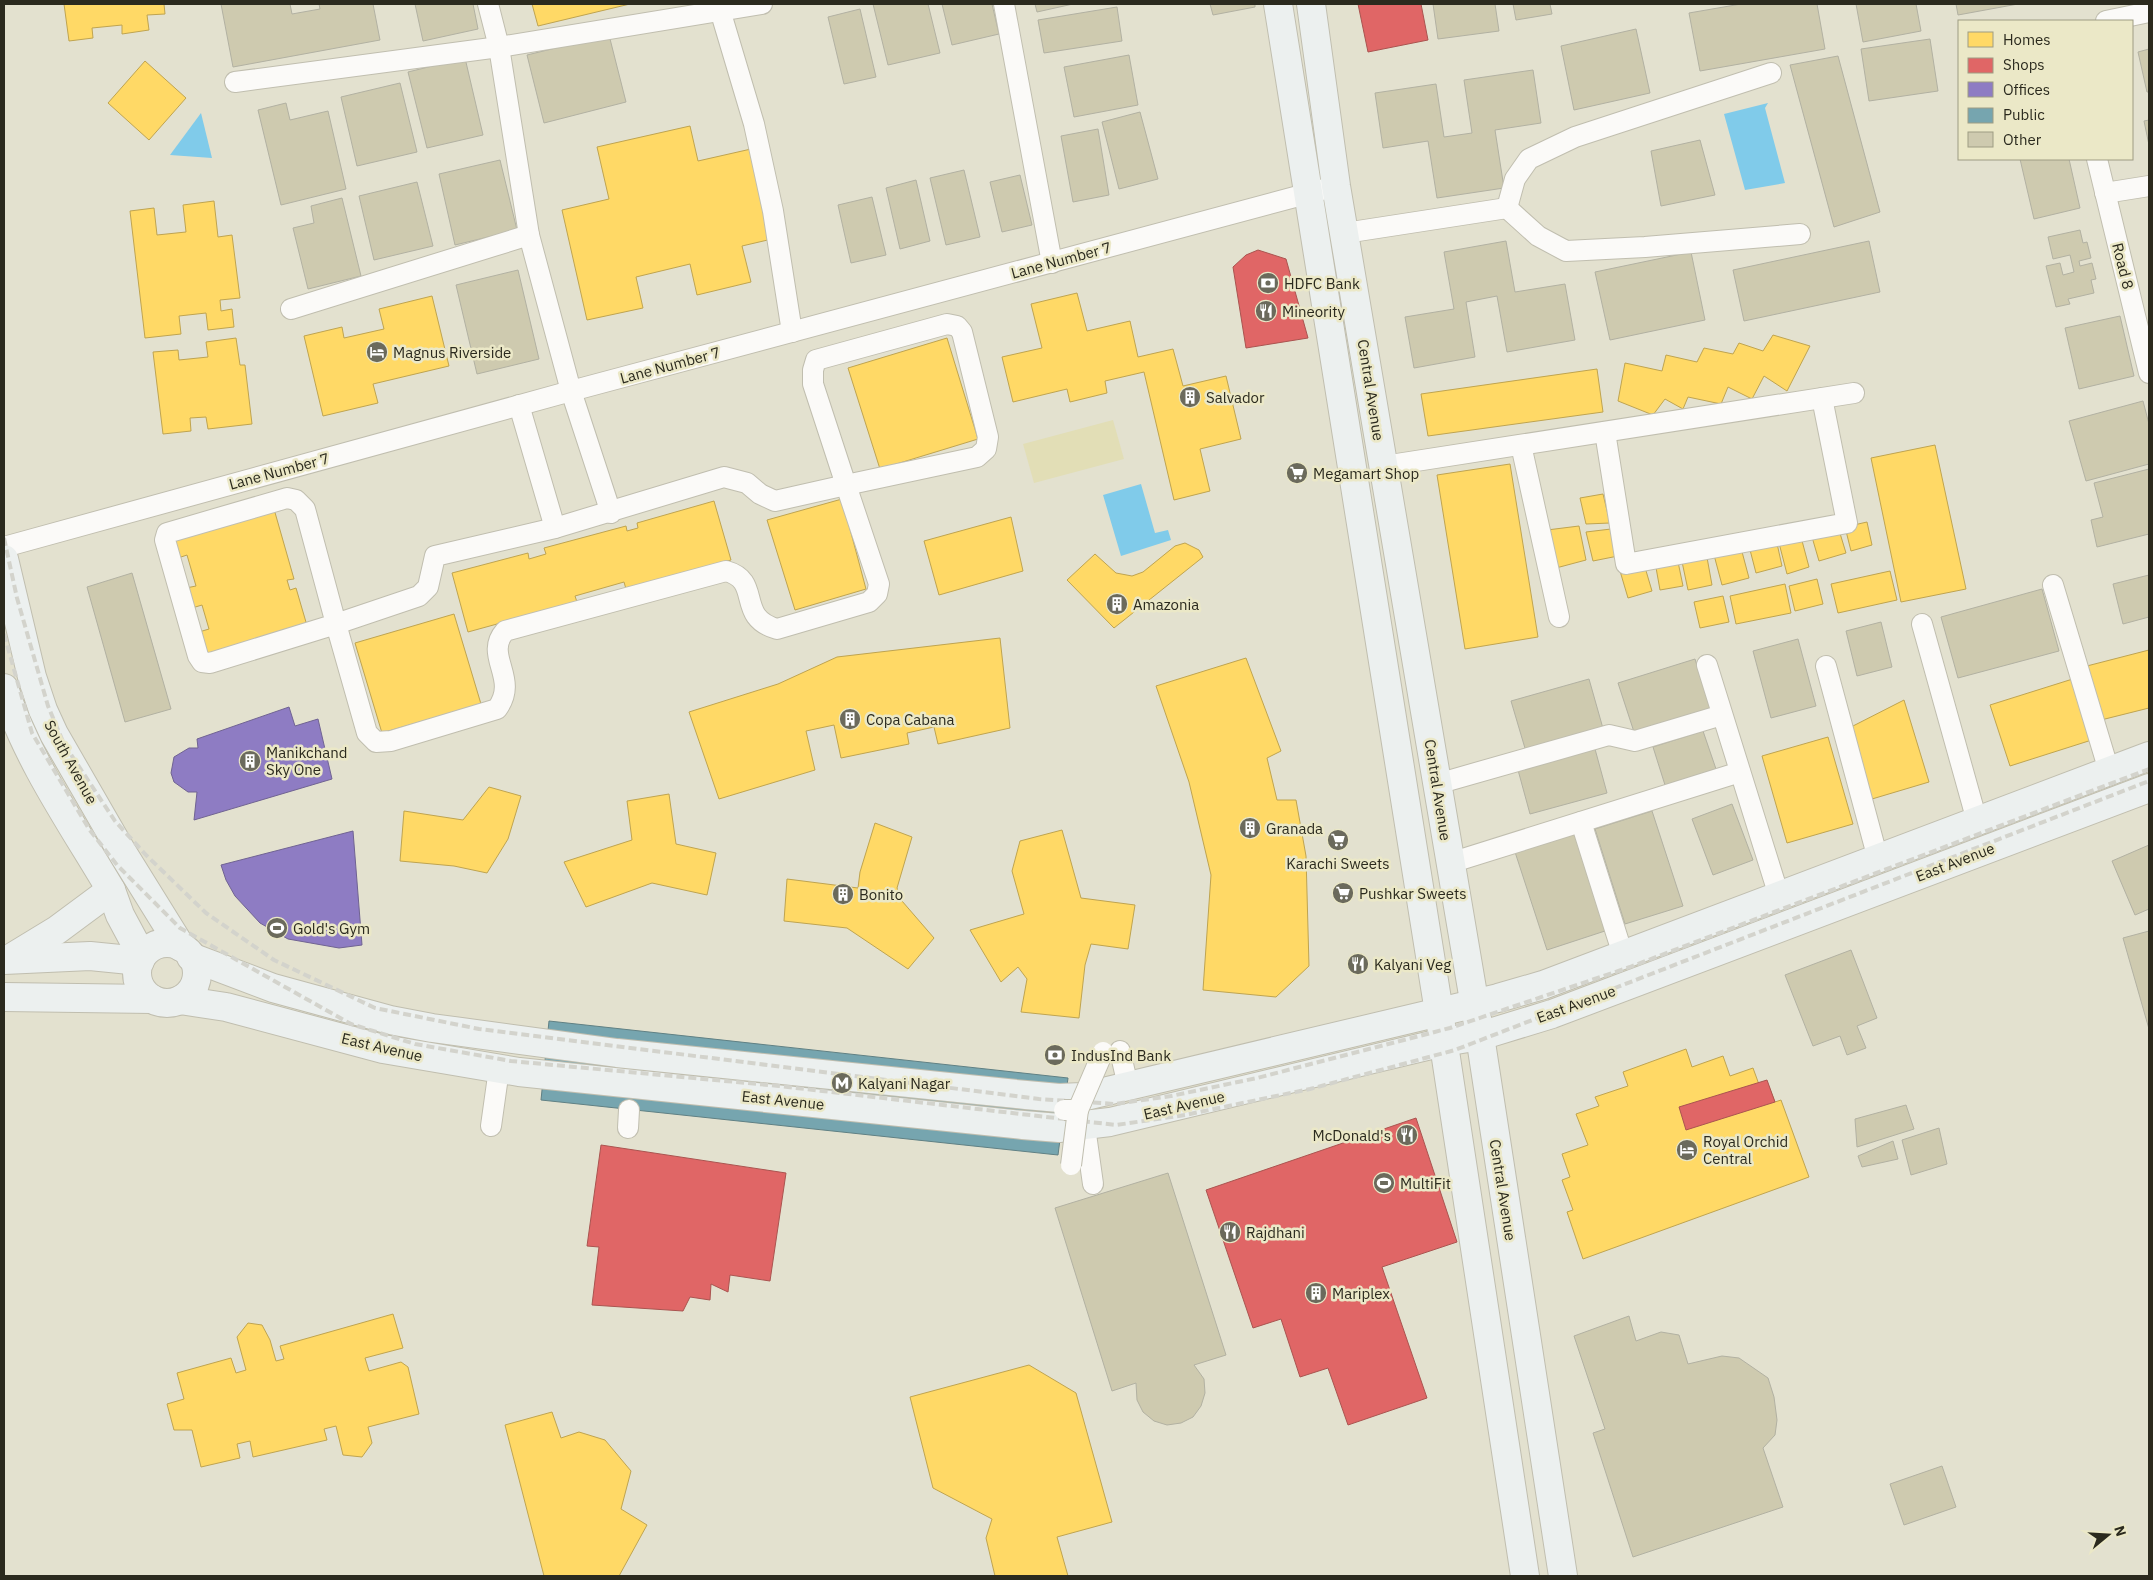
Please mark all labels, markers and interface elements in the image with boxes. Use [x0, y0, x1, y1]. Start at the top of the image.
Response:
legend [1958, 20, 2133, 160]
text: Homes [2003, 30, 2051, 49]
text: Shops [2003, 55, 2045, 74]
text: Offices [2003, 80, 2050, 99]
text: Public [2003, 105, 2045, 124]
text: Other [2003, 130, 2042, 149]
street label: Lane Number 7 [1009, 237, 1113, 283]
street label: Road 8 [2108, 241, 2138, 291]
bank icon: HDFC Bank [1256, 271, 1280, 295]
place label: HDFC Bank [1284, 274, 1360, 293]
restaurant icon: Mineority [1254, 299, 1278, 323]
place label: Mineority [1282, 302, 1346, 321]
street label: Central Avenue [1354, 338, 1388, 442]
hotel icon: Magnus Riverside [365, 340, 389, 364]
street label: Lane Number 7 [618, 342, 722, 388]
place label: Magnus Riverside [393, 343, 511, 362]
building icon: Salvador [1178, 385, 1202, 409]
place label: Salvador [1206, 388, 1265, 407]
street label: Lane Number 7 [227, 448, 331, 494]
supermarket icon: Megamart Shop [1285, 461, 1309, 485]
place label: Megamart Shop [1313, 464, 1419, 483]
building icon: Amazonia [1105, 592, 1129, 616]
place label: Amazonia [1133, 595, 1199, 614]
building icon: Copa Cabana [838, 707, 862, 731]
place label: Copa Cabana [866, 710, 955, 729]
street label: South Avenue [40, 717, 102, 807]
street label: Central Avenue [1421, 738, 1455, 842]
place label: Manikchand Sky One [266, 743, 347, 779]
building icon: Manikchand Sky One [238, 749, 262, 773]
building icon: Granada [1238, 816, 1262, 840]
place label: Granada [1266, 819, 1323, 838]
supermarket icon: Karachi Sweets [1326, 828, 1350, 852]
street label: East Avenue [1913, 838, 1997, 886]
place label: Karachi Sweets [1286, 854, 1390, 873]
supermarket icon: Pushkar Sweets [1331, 881, 1355, 905]
building icon: Bonito [831, 882, 855, 906]
place label: Pushkar Sweets [1359, 884, 1467, 903]
place label: Bonito [859, 885, 903, 904]
sports icon: Gold's Gym [265, 916, 289, 940]
place label: Gold's Gym [293, 919, 370, 938]
restaurant icon: Kalyani Veg [1346, 952, 1370, 976]
place label: Kalyani Veg [1374, 955, 1451, 974]
street label: East Avenue [1534, 981, 1618, 1027]
street label: East Avenue [339, 1028, 425, 1066]
bank icon: IndusInd Bank [1043, 1043, 1067, 1067]
place label: IndusInd Bank [1071, 1046, 1171, 1065]
metro station icon: Kalyani Nagar [830, 1071, 854, 1095]
place label: Kalyani Nagar [858, 1074, 951, 1093]
street label: East Avenue [741, 1086, 825, 1114]
street label: East Avenue [1141, 1086, 1227, 1124]
restaurant icon: McDonald's [1395, 1123, 1419, 1147]
place label: McDonald's [1313, 1126, 1391, 1145]
place label: Royal Orchid Central [1703, 1132, 1788, 1168]
street label: Central Avenue [1486, 1138, 1520, 1242]
hotel icon: Royal Orchid Central [1675, 1138, 1699, 1162]
sports icon: MultiFit [1372, 1171, 1396, 1195]
place label: MultiFit [1400, 1174, 1451, 1193]
restaurant icon: Rajdhani [1218, 1220, 1242, 1244]
place label: Rajdhani [1246, 1223, 1305, 1242]
building icon: Mariplex [1304, 1281, 1328, 1305]
place label: Mariplex [1332, 1284, 1390, 1303]
north arrow [2083, 1510, 2133, 1560]
text: N [2110, 1523, 2130, 1539]

